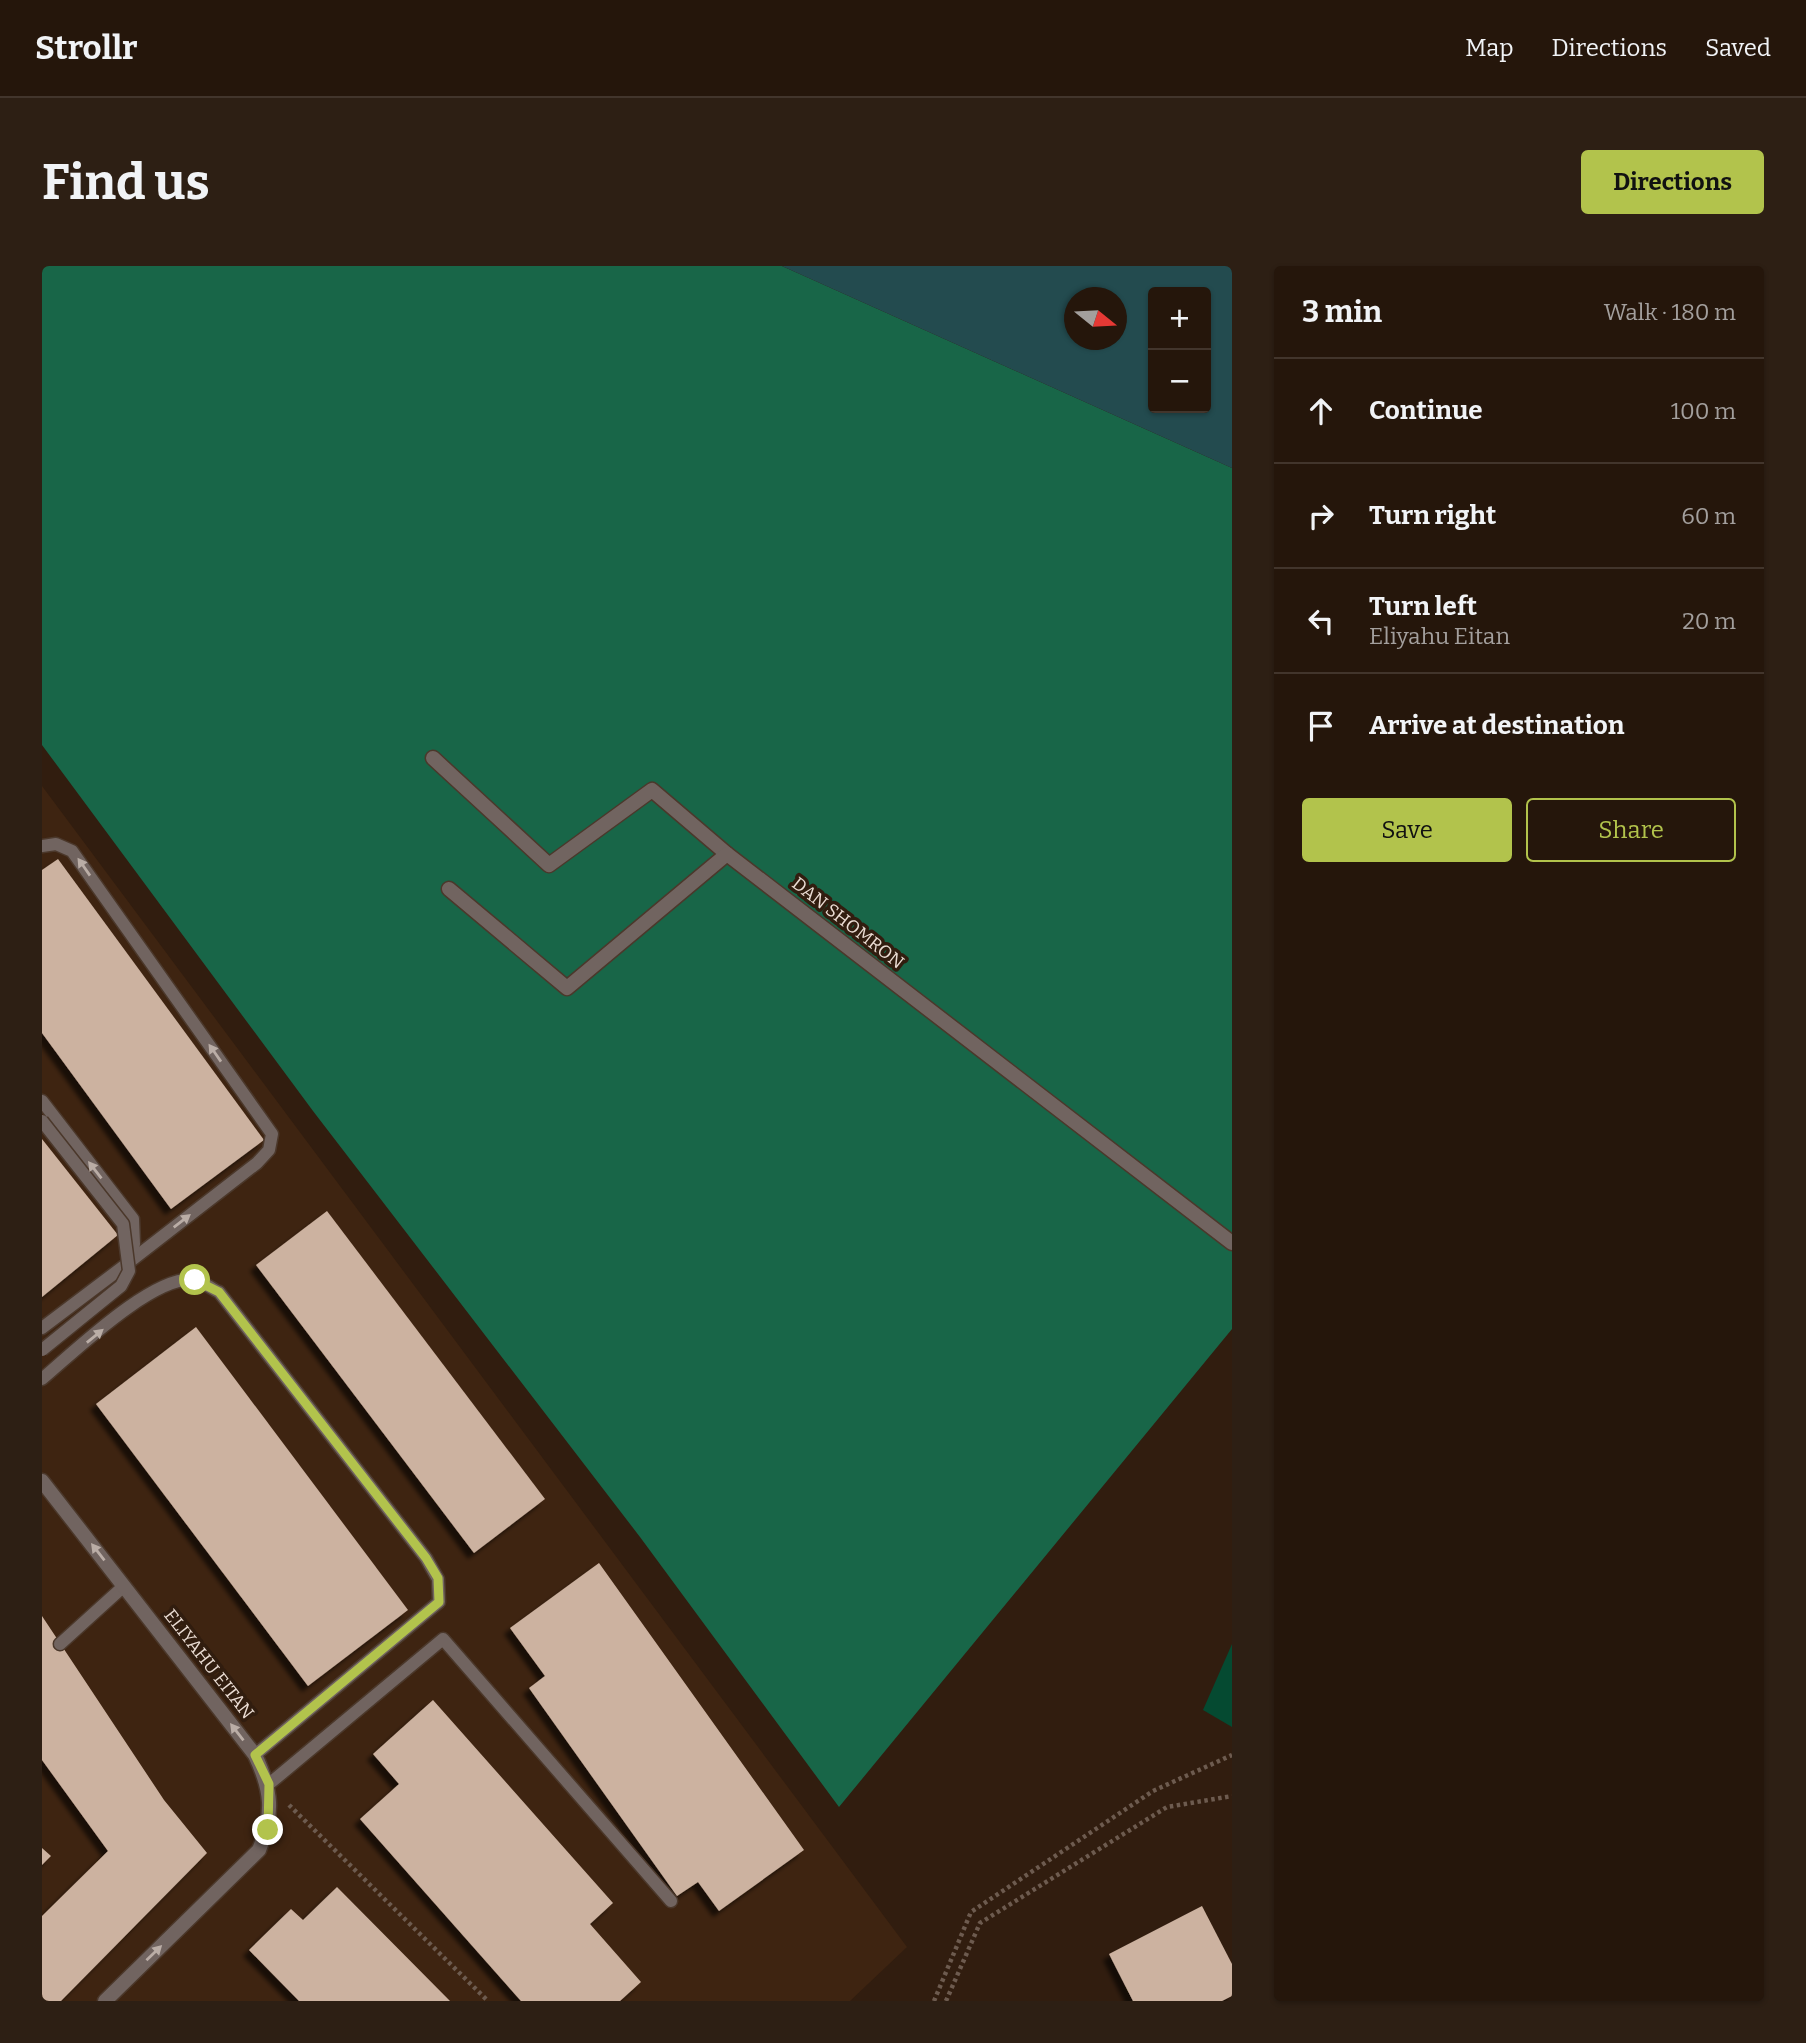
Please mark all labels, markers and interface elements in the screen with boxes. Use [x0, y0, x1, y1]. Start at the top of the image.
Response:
text: Strollr [35, 28, 138, 68]
text: Map [1465, 34, 1514, 62]
text: Directions [1552, 34, 1667, 62]
text: Saved [1705, 34, 1771, 62]
button: Directions [1581, 150, 1764, 214]
text: Find us [42, 153, 210, 212]
north arrow [1064, 287, 1127, 350]
map controls [1148, 287, 1211, 413]
button: + [1148, 287, 1211, 350]
text: 3 min [1302, 294, 1382, 330]
text: Walk · 180 m [1604, 298, 1736, 326]
button: − [1148, 350, 1211, 413]
icon: ahead [1302, 392, 1340, 430]
text: Continue [1369, 395, 1483, 426]
text: 100 m [1671, 397, 1736, 425]
icon: right [1302, 497, 1340, 535]
text: Turn right [1369, 500, 1496, 531]
text: 60 m [1681, 502, 1736, 530]
text: Turn left [1369, 591, 1477, 622]
icon: left [1302, 602, 1340, 640]
text: 20 m [1682, 607, 1736, 635]
text: Eliyahu Eitan [1369, 622, 1510, 650]
icon: arrive [1302, 707, 1340, 745]
text: Arrive at destination [1369, 710, 1624, 741]
button: Save [1302, 798, 1512, 862]
button: Share [1526, 798, 1736, 862]
one-way arrow [77, 858, 91, 876]
street label: DAN SHOMRON [788, 872, 908, 974]
one-way arrow [208, 1044, 222, 1062]
one-way arrow [89, 1161, 103, 1179]
one-way arrow [173, 1215, 191, 1229]
route start [179, 1264, 210, 1295]
one-way arrow [86, 1328, 104, 1343]
one-way arrow [90, 1544, 105, 1562]
street label: ELIYAHU EITAN [159, 1605, 259, 1723]
one-way arrow [230, 1724, 245, 1742]
route end [252, 1814, 283, 1845]
one-way arrow [145, 1945, 162, 1962]

